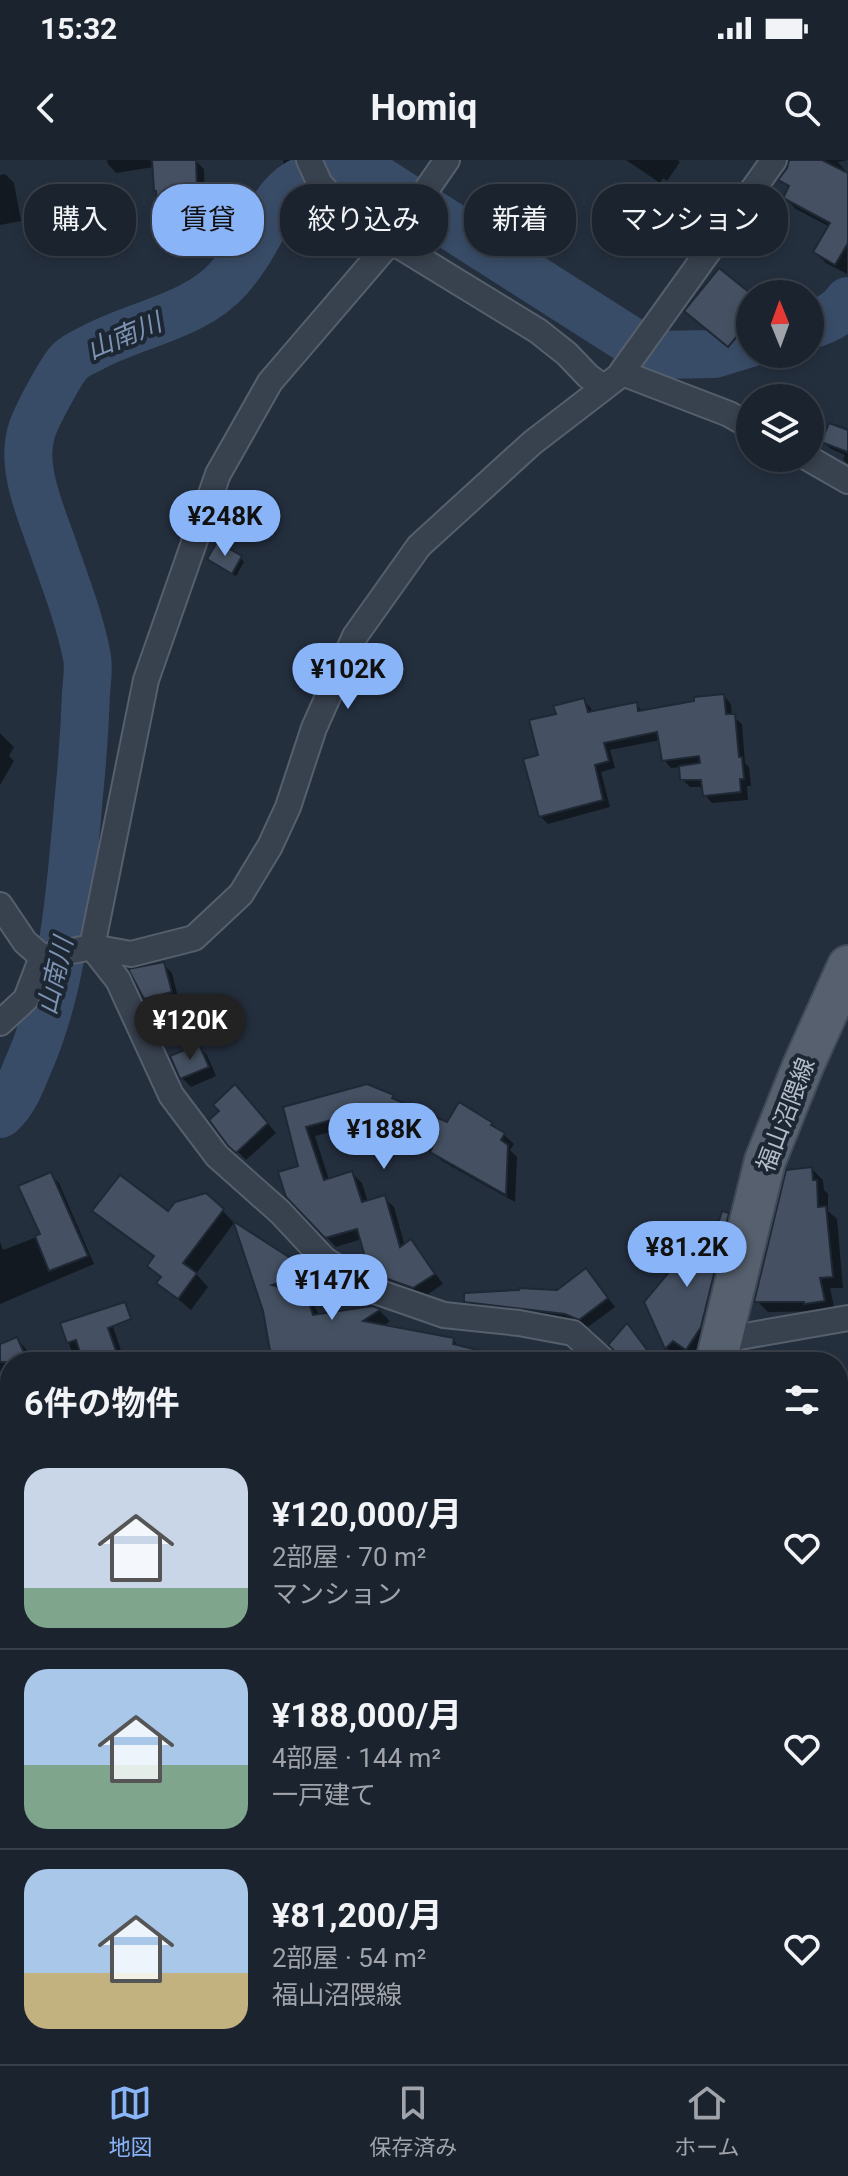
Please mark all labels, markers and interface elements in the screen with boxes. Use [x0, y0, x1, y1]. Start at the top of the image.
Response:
text: 15:32 [40, 11, 117, 46]
icon: back [24, 86, 68, 130]
icon: search [780, 86, 824, 130]
text: Homiq [371, 87, 477, 129]
chip: 購入 [24, 184, 136, 256]
chip: 賃貸 [152, 184, 264, 256]
chip: 絞り込み [280, 184, 448, 256]
chip: 新着 [464, 184, 576, 256]
chip: マンション [592, 184, 788, 256]
north arrow [736, 280, 824, 368]
map controls [736, 280, 824, 472]
water label: 山南川 [82, 306, 169, 365]
button: layers [736, 384, 824, 472]
pin: ¥248K [169, 490, 281, 558]
text: ¥248K [187, 501, 263, 531]
pin: ¥102K [292, 643, 404, 711]
text: ¥102K [310, 654, 386, 684]
water label: 山南川 [32, 932, 79, 1017]
pin: ¥120K [134, 994, 246, 1062]
text: ¥120K [152, 1005, 228, 1035]
street label: 福山沼隈線 [751, 1054, 821, 1176]
pin: ¥188K [328, 1103, 440, 1171]
text: ¥188K [346, 1114, 422, 1144]
pin: ¥81.2K [622, 1221, 752, 1289]
text: ¥81.2K [646, 1232, 728, 1262]
pin: ¥147K [276, 1254, 388, 1322]
text: ¥147K [294, 1265, 370, 1295]
icon: filters [780, 1378, 824, 1422]
text: 6件の物件 [24, 1383, 180, 1423]
text: ¥120,000/月 [272, 1494, 462, 1534]
icon: home [88, 1500, 184, 1596]
icon: heart [780, 1526, 824, 1570]
text: 2部屋 · 70 m² [272, 1542, 426, 1572]
text: マンション [272, 1579, 402, 1609]
text: ¥188,000/月 [272, 1695, 462, 1735]
icon: home [88, 1701, 184, 1797]
icon: heart [780, 1727, 824, 1771]
text: 4部屋 · 144 m² [272, 1743, 441, 1773]
text: 一戸建て [272, 1780, 376, 1810]
text: ¥81,200/月 [272, 1895, 443, 1935]
icon: home [88, 1901, 184, 1997]
icon: heart [780, 1927, 824, 1971]
text: 2部屋 · 54 m² [272, 1943, 426, 1973]
text: 福山沼隈線 [272, 1980, 402, 2010]
tab: 地図 [108, 2081, 152, 2161]
tab: 保存済み [369, 2081, 457, 2161]
tab: ホーム [674, 2081, 740, 2161]

